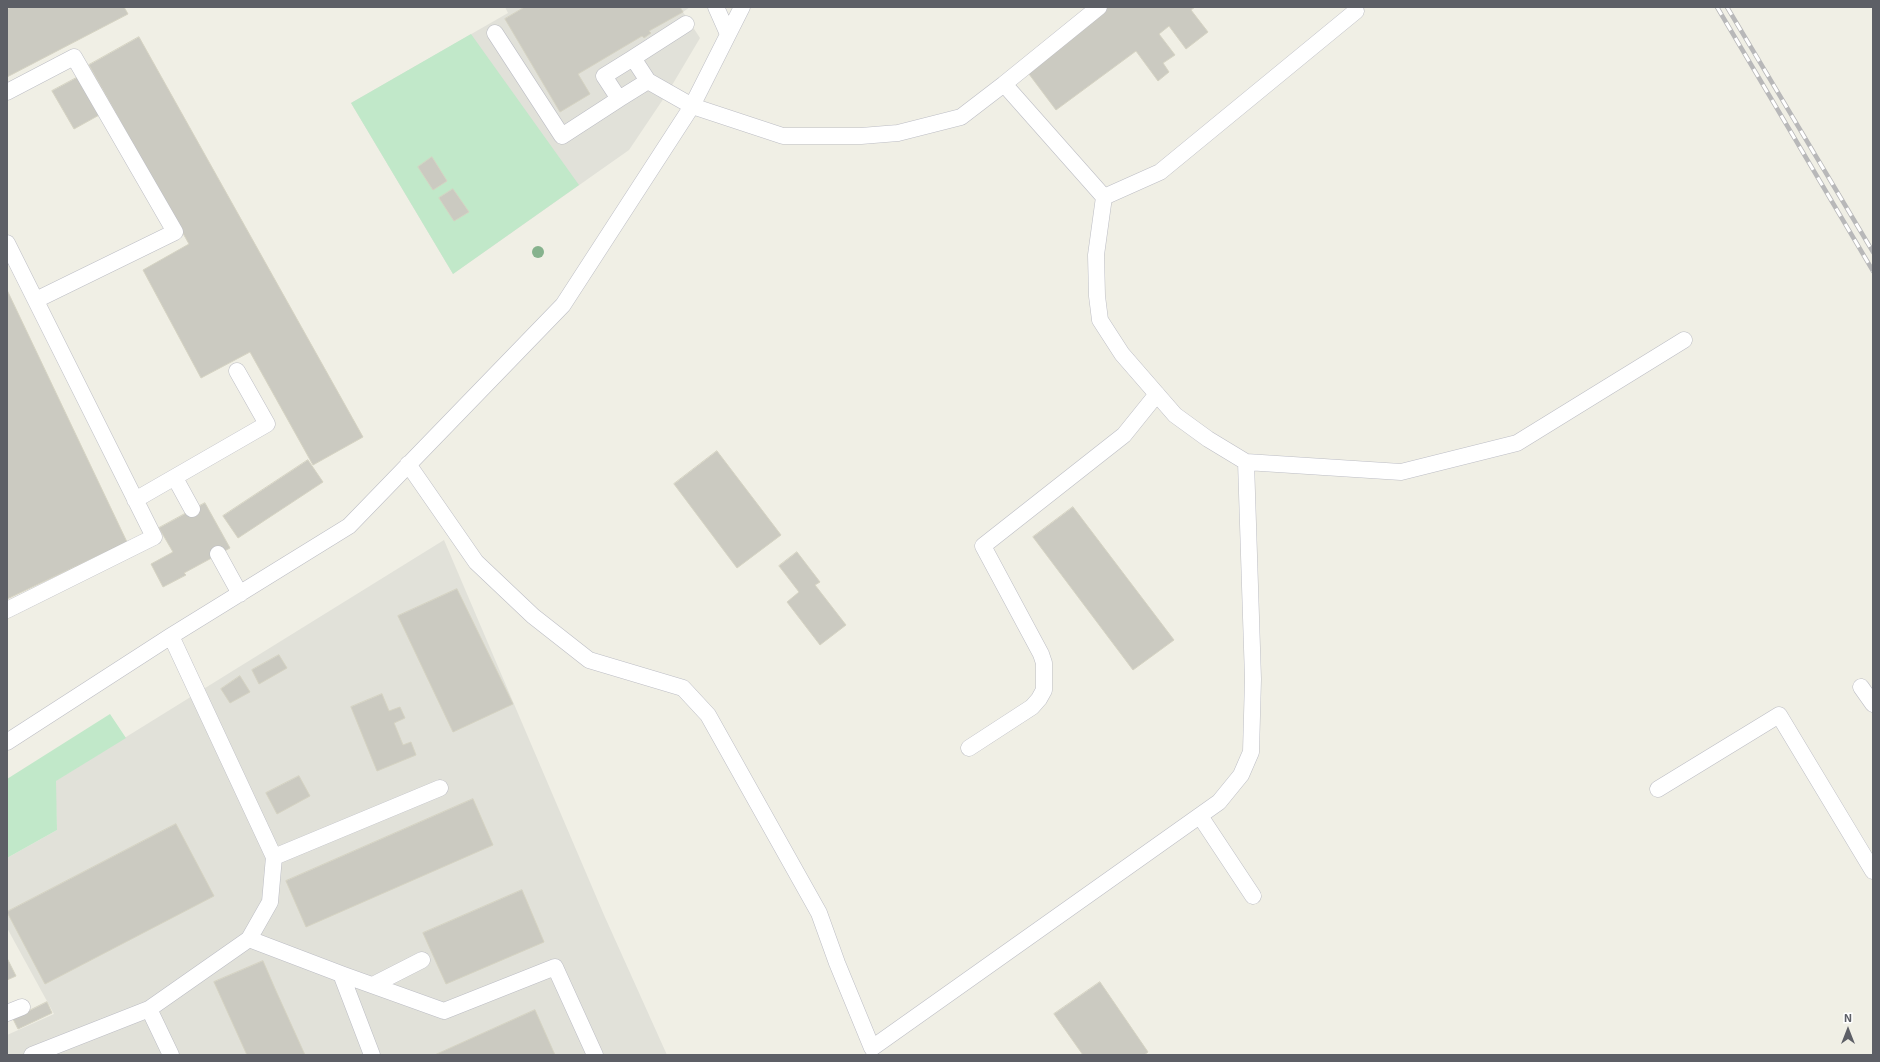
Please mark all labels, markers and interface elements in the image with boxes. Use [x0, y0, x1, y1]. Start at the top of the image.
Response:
north arrow [1828, 1010, 1868, 1050]
text: N [1844, 1011, 1852, 1024]

